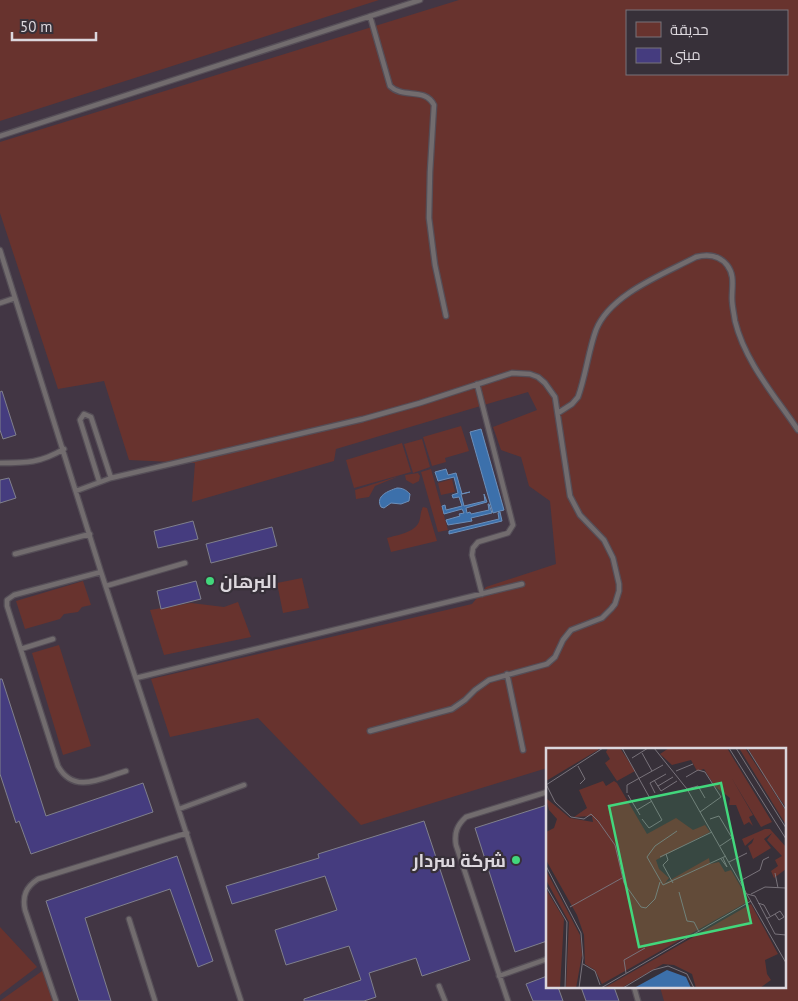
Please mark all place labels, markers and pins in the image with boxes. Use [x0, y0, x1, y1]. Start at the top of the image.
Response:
place label: البرهان [220, 570, 277, 593]
marker: البرهان [204, 575, 216, 587]
place label: شركة سردار [412, 849, 506, 872]
marker: شركة سردار [510, 854, 522, 866]

